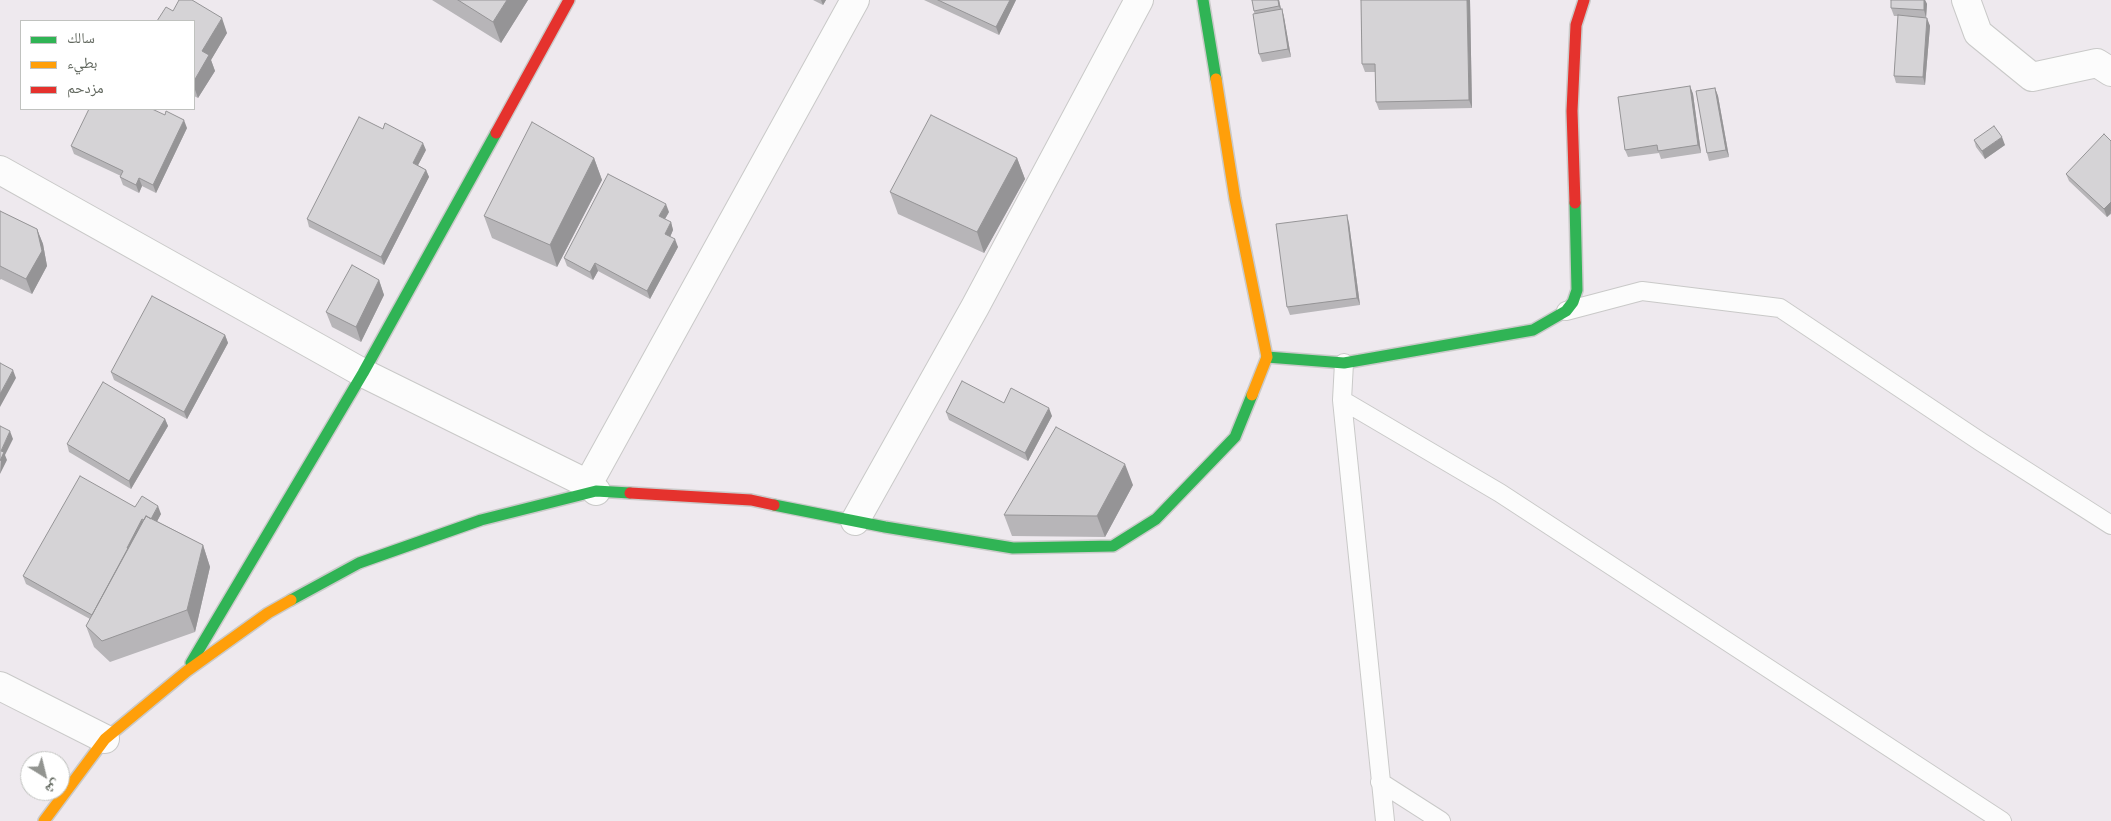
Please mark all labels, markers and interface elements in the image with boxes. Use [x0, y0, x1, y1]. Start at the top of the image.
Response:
legend [20, 20, 195, 110]
text: سالك [67, 29, 95, 47]
text: بطيء [67, 54, 97, 72]
text: مزدحم [67, 79, 104, 97]
north arrow [20, 751, 70, 801]
text: ش [43, 776, 64, 798]

